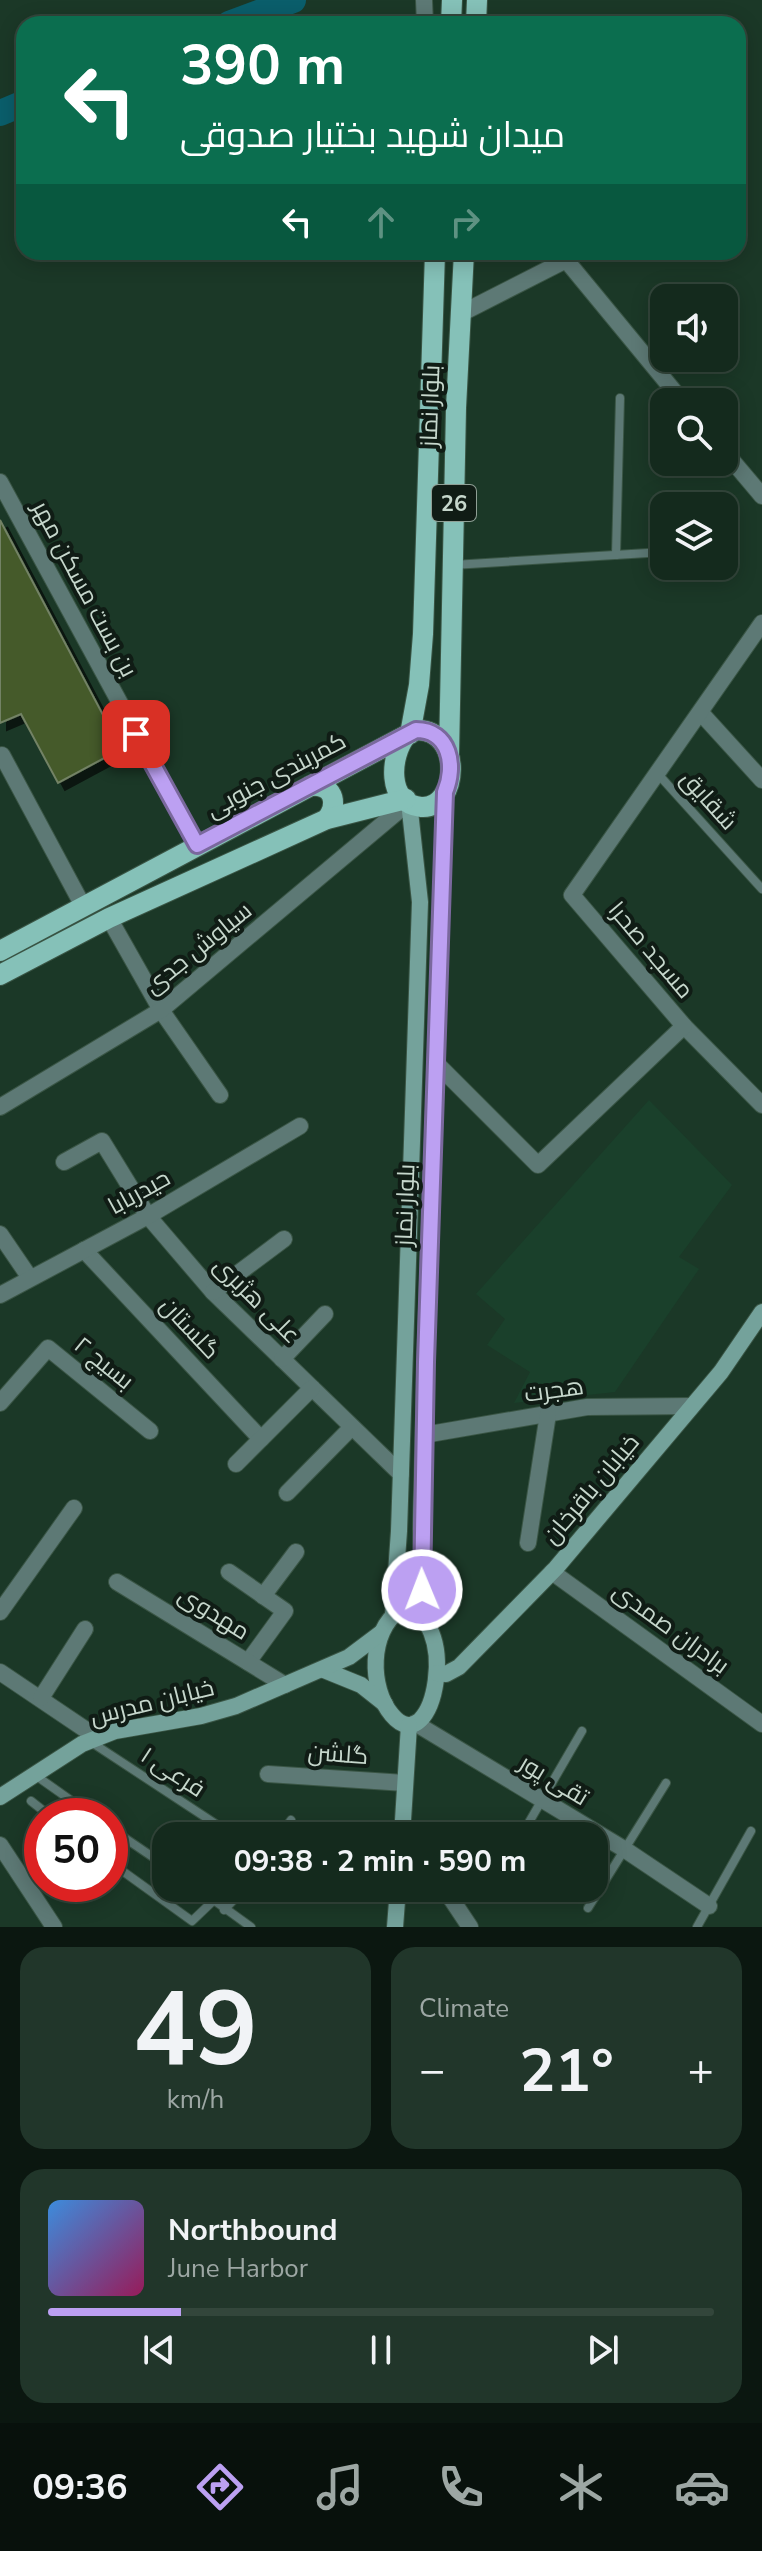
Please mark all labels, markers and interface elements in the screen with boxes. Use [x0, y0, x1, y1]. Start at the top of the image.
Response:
text: 390 m [180, 27, 345, 104]
icon: left [48, 48, 152, 152]
text: میدان شهید بختیار صدوقی [180, 111, 565, 160]
icon: left [275, 200, 319, 244]
icon: ahead [359, 200, 403, 244]
icon: right [443, 200, 487, 244]
map controls [650, 284, 738, 580]
button: sound [650, 284, 738, 372]
street label: بلوار نماز [412, 364, 447, 450]
button: search [650, 388, 738, 476]
road number: 26 [432, 485, 476, 521]
button: layers [650, 492, 738, 580]
street label: بن بست مسکن مهر [24, 493, 145, 683]
pin [102, 700, 170, 768]
icon: arrive [114, 712, 158, 756]
street label: کمربندی جنوبی [200, 725, 352, 825]
street label: شقایق [674, 763, 744, 837]
street label: سیاوش جدی [137, 895, 259, 1001]
street label: مسجد صحرا [601, 895, 701, 1005]
street label: حیدربابا [102, 1162, 176, 1222]
street label: بلوار نماز [387, 1163, 422, 1249]
street label: علی هژبری [207, 1250, 307, 1350]
street label: گلستان [153, 1290, 227, 1366]
street label: بسیج ۲ [68, 1329, 140, 1397]
street label: هجرت [522, 1370, 586, 1410]
street label: خیابان باقرخان [535, 1427, 647, 1551]
position arrow [380, 1548, 464, 1632]
street label: برادران صمدی [606, 1575, 736, 1681]
street label: مهدوی [172, 1579, 256, 1647]
street label: خیابان مدرس [87, 1671, 217, 1733]
street label: گلشن [307, 1736, 369, 1772]
street label: فرعی ۱ [135, 1739, 211, 1805]
street label: تقی پور [512, 1746, 595, 1814]
speed limit sign: 50 [24, 1798, 128, 1902]
text: 09:38 · 2 min · 590 m [234, 1841, 526, 1882]
text: 49 [133, 1959, 258, 2101]
text: Climate [419, 1991, 509, 2026]
text: 21° [519, 2030, 614, 2112]
text: − [419, 2041, 445, 2101]
text: + [688, 2041, 714, 2101]
text: km/h [167, 2082, 224, 2117]
text: Northbound [168, 2210, 338, 2251]
text: June Harbor [168, 2251, 308, 2286]
icon: previous [137, 2328, 181, 2372]
icon: pause [359, 2328, 403, 2372]
icon: next [581, 2328, 625, 2372]
icon: directions [192, 2459, 248, 2515]
icon: music [312, 2459, 368, 2515]
icon: phone [433, 2459, 489, 2515]
icon: climate [553, 2459, 609, 2515]
icon: car [674, 2459, 730, 2515]
text: 09:36 [32, 2463, 128, 2512]

